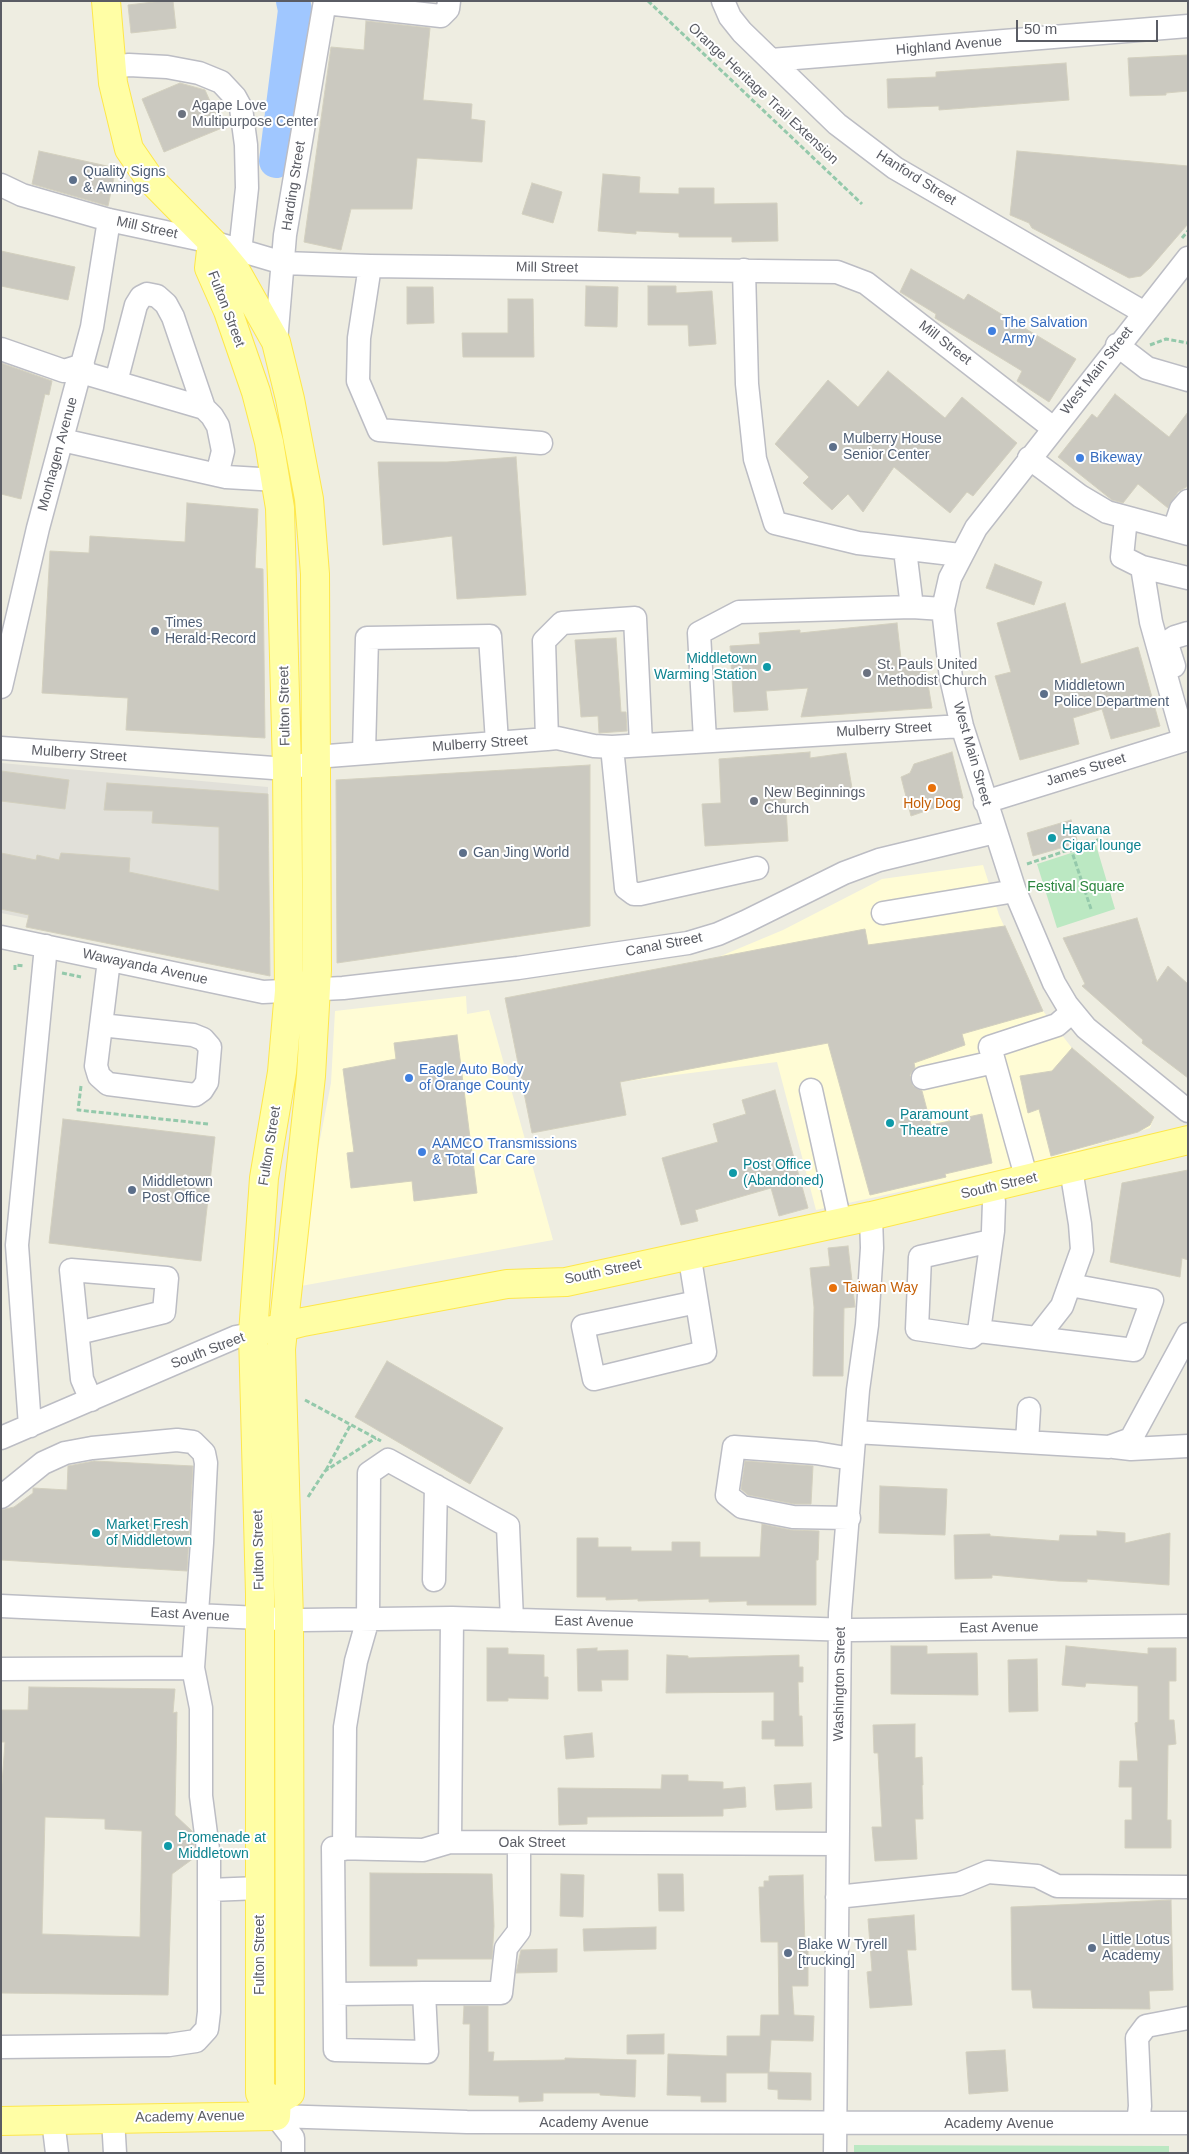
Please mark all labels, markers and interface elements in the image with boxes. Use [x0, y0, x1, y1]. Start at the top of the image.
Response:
scale bar [1019, 10, 1162, 42]
street label: Orange Heritage Trail Extension [684, 20, 842, 168]
text: 50 m [1024, 20, 1057, 37]
street label: Highland Avenue [895, 33, 1003, 59]
place label: Agape Love Multipurpose Center [192, 98, 318, 130]
marker: Agape Love Multipurpose Center [176, 108, 188, 120]
street label: Harding Street [279, 140, 309, 232]
street label: Hanford Street [873, 147, 959, 209]
place label: Quality Signs & Awnings [83, 164, 165, 196]
marker: Quality Signs & Awnings [67, 174, 79, 186]
street label: Mill Street [115, 213, 179, 243]
street label: Mill Street [516, 259, 578, 277]
street label: Fulton Street [204, 269, 248, 349]
place label: The Salvation Army [1002, 315, 1088, 348]
street label: Mill Street [915, 317, 975, 369]
street label: West Main Street [1057, 324, 1137, 418]
marker: The Salvation Army [986, 325, 998, 337]
street label: Monhagen Avenue [35, 395, 81, 513]
place label: Mulberry House Senior Center [843, 431, 942, 464]
marker: Mulberry House Senior Center [827, 441, 839, 453]
place label: Bikeway [1090, 450, 1142, 466]
marker: Bikeway [1074, 452, 1086, 464]
place label: Times Herald-Record [165, 615, 256, 648]
marker: Times Herald-Record [149, 625, 161, 637]
place label: Middletown Warming Station [654, 651, 757, 684]
place label: St. Pauls United Methodist Church [877, 657, 987, 690]
marker: Middletown Warming Station [761, 661, 773, 673]
street label: Fulton Street [276, 666, 294, 746]
marker: St. Pauls United Methodist Church [861, 667, 873, 679]
place label: Middletown Police Department [1054, 678, 1169, 710]
marker: Middletown Police Department [1038, 688, 1050, 700]
street label: West Main Street [949, 700, 995, 808]
street label: Mulberry Street [836, 719, 932, 741]
street label: Mulberry Street [432, 732, 528, 756]
street label: Mulberry Street [31, 742, 127, 766]
street label: James Street [1044, 750, 1128, 790]
marker: Holy Dog [926, 782, 938, 794]
place label: New Beginnings Church [764, 785, 865, 818]
marker: New Beginnings Church [748, 795, 760, 807]
place label: Holy Dog [903, 796, 961, 812]
place label: Havana Cigar lounge [1062, 822, 1141, 854]
marker: Havana Cigar lounge [1046, 832, 1058, 844]
place label: Gan Jing World [473, 845, 569, 861]
marker: Gan Jing World [457, 847, 469, 859]
park label: Festival Square [1027, 879, 1125, 895]
street label: Canal Street [624, 929, 704, 961]
street label: Wawayanda Avenue [81, 946, 209, 988]
place label: Eagle Auto Body of Orange County [419, 1062, 530, 1094]
marker: Eagle Auto Body of Orange County [403, 1072, 415, 1084]
street label: Fulton Street [255, 1105, 285, 1187]
place label: Paramount Theatre [900, 1107, 968, 1140]
marker: Paramount Theatre [884, 1117, 896, 1129]
place label: AAMCO Transmissions & Total Car Care [432, 1136, 577, 1168]
marker: AAMCO Transmissions & Total Car Care [416, 1146, 428, 1158]
place label: Post Office (Abandoned) [743, 1157, 824, 1190]
marker: Post Office (Abandoned) [727, 1167, 739, 1179]
street label: South Street [959, 1169, 1039, 1203]
place label: Middletown Post Office [142, 1174, 213, 1206]
marker: Middletown Post Office [126, 1184, 138, 1196]
street label: South Street [563, 1256, 643, 1288]
place label: Taiwan Way [843, 1280, 918, 1296]
marker: Taiwan Way [827, 1282, 839, 1294]
street label: South Street [169, 1329, 247, 1373]
street label: Fulton Street [250, 1510, 268, 1590]
place label: Market Fresh of Middletown [106, 1517, 192, 1550]
marker: Market Fresh of Middletown [90, 1527, 102, 1539]
street label: East Avenue [150, 1605, 230, 1625]
street label: East Avenue [554, 1613, 634, 1631]
street label: East Avenue [959, 1619, 1039, 1637]
street label: Washington Street [831, 1627, 849, 1741]
place label: Promenade at Middletown [178, 1830, 266, 1862]
street label: Oak Street [499, 1835, 565, 1851]
marker: Promenade at Middletown [162, 1840, 174, 1852]
street label: Fulton Street [252, 1915, 268, 1995]
place label: Little Lotus Academy [1102, 1932, 1170, 1964]
place label: Blake W Tyrell [trucking] [798, 1937, 887, 1970]
marker: Little Lotus Academy [1086, 1942, 1098, 1954]
marker: Blake W Tyrell [trucking] [782, 1947, 794, 1959]
street label: Academy Avenue [135, 2108, 245, 2126]
street label: Academy Avenue [539, 2115, 649, 2131]
street label: Academy Avenue [944, 2116, 1054, 2132]

